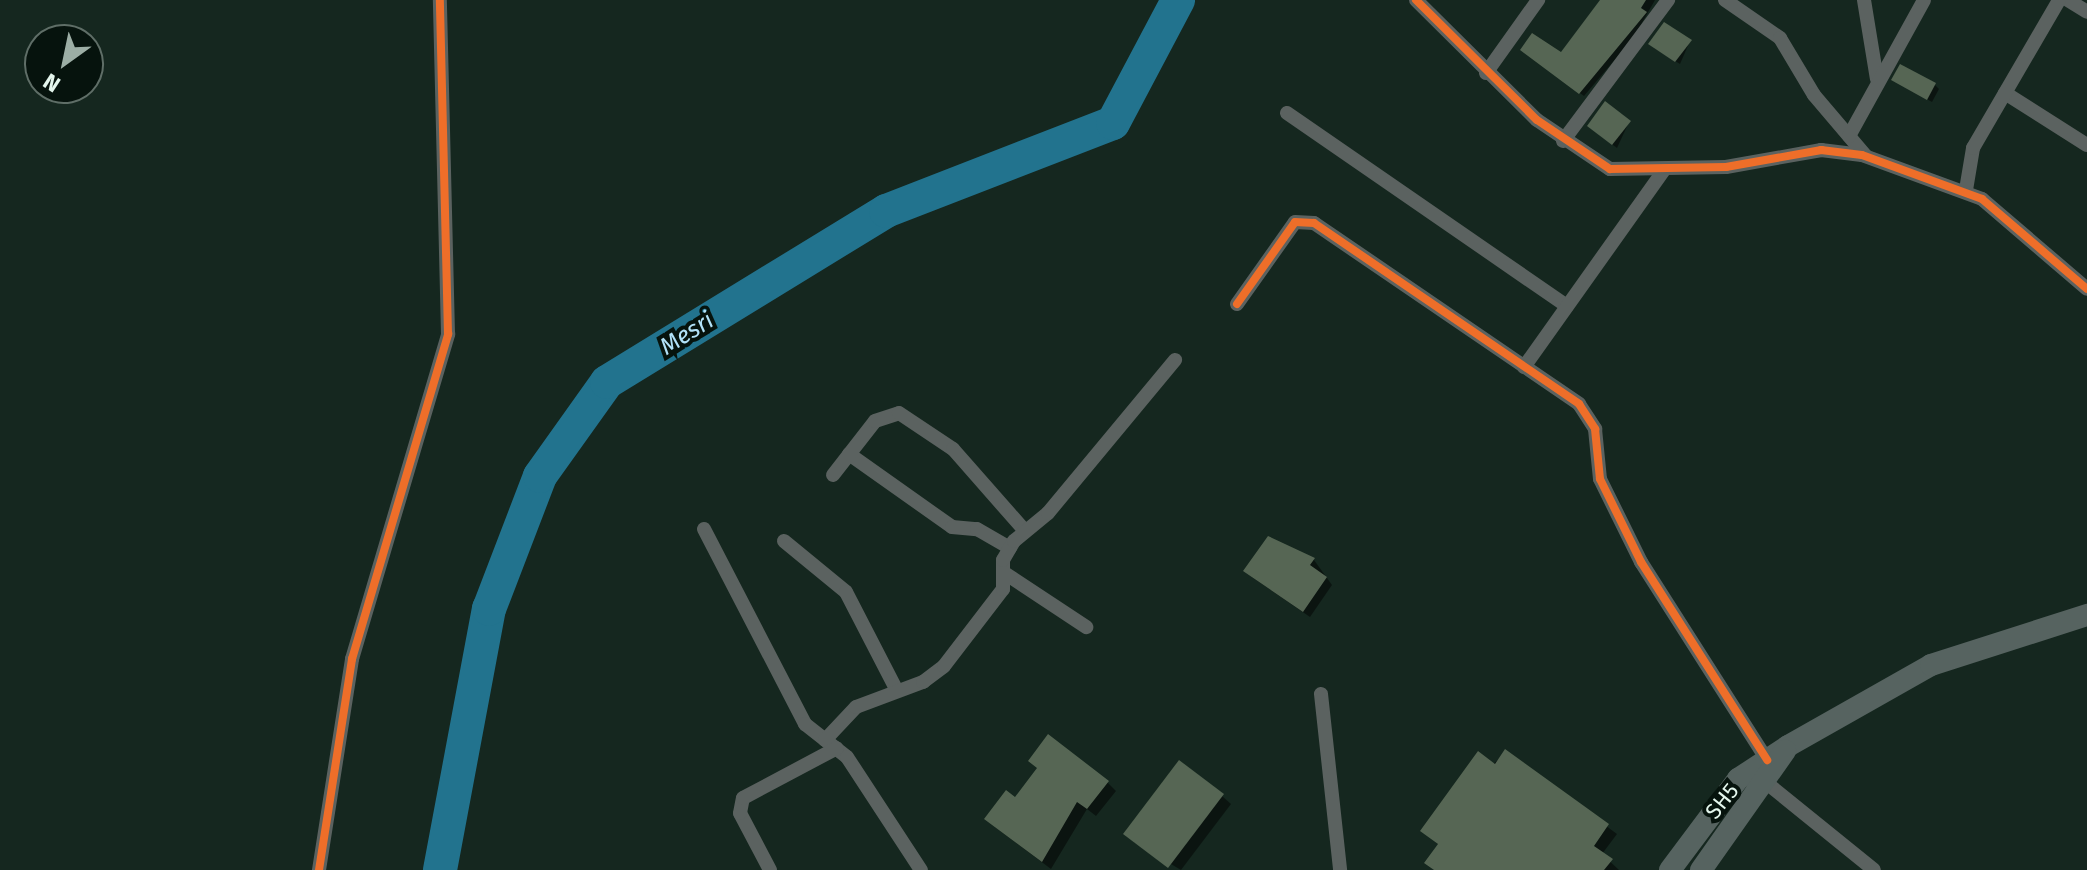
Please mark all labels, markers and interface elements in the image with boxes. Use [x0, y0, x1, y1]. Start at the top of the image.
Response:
north arrow [24, 24, 104, 104]
text: N [38, 68, 65, 98]
water label: Mesri [655, 306, 719, 362]
street label: SH5 [1700, 778, 1744, 824]

